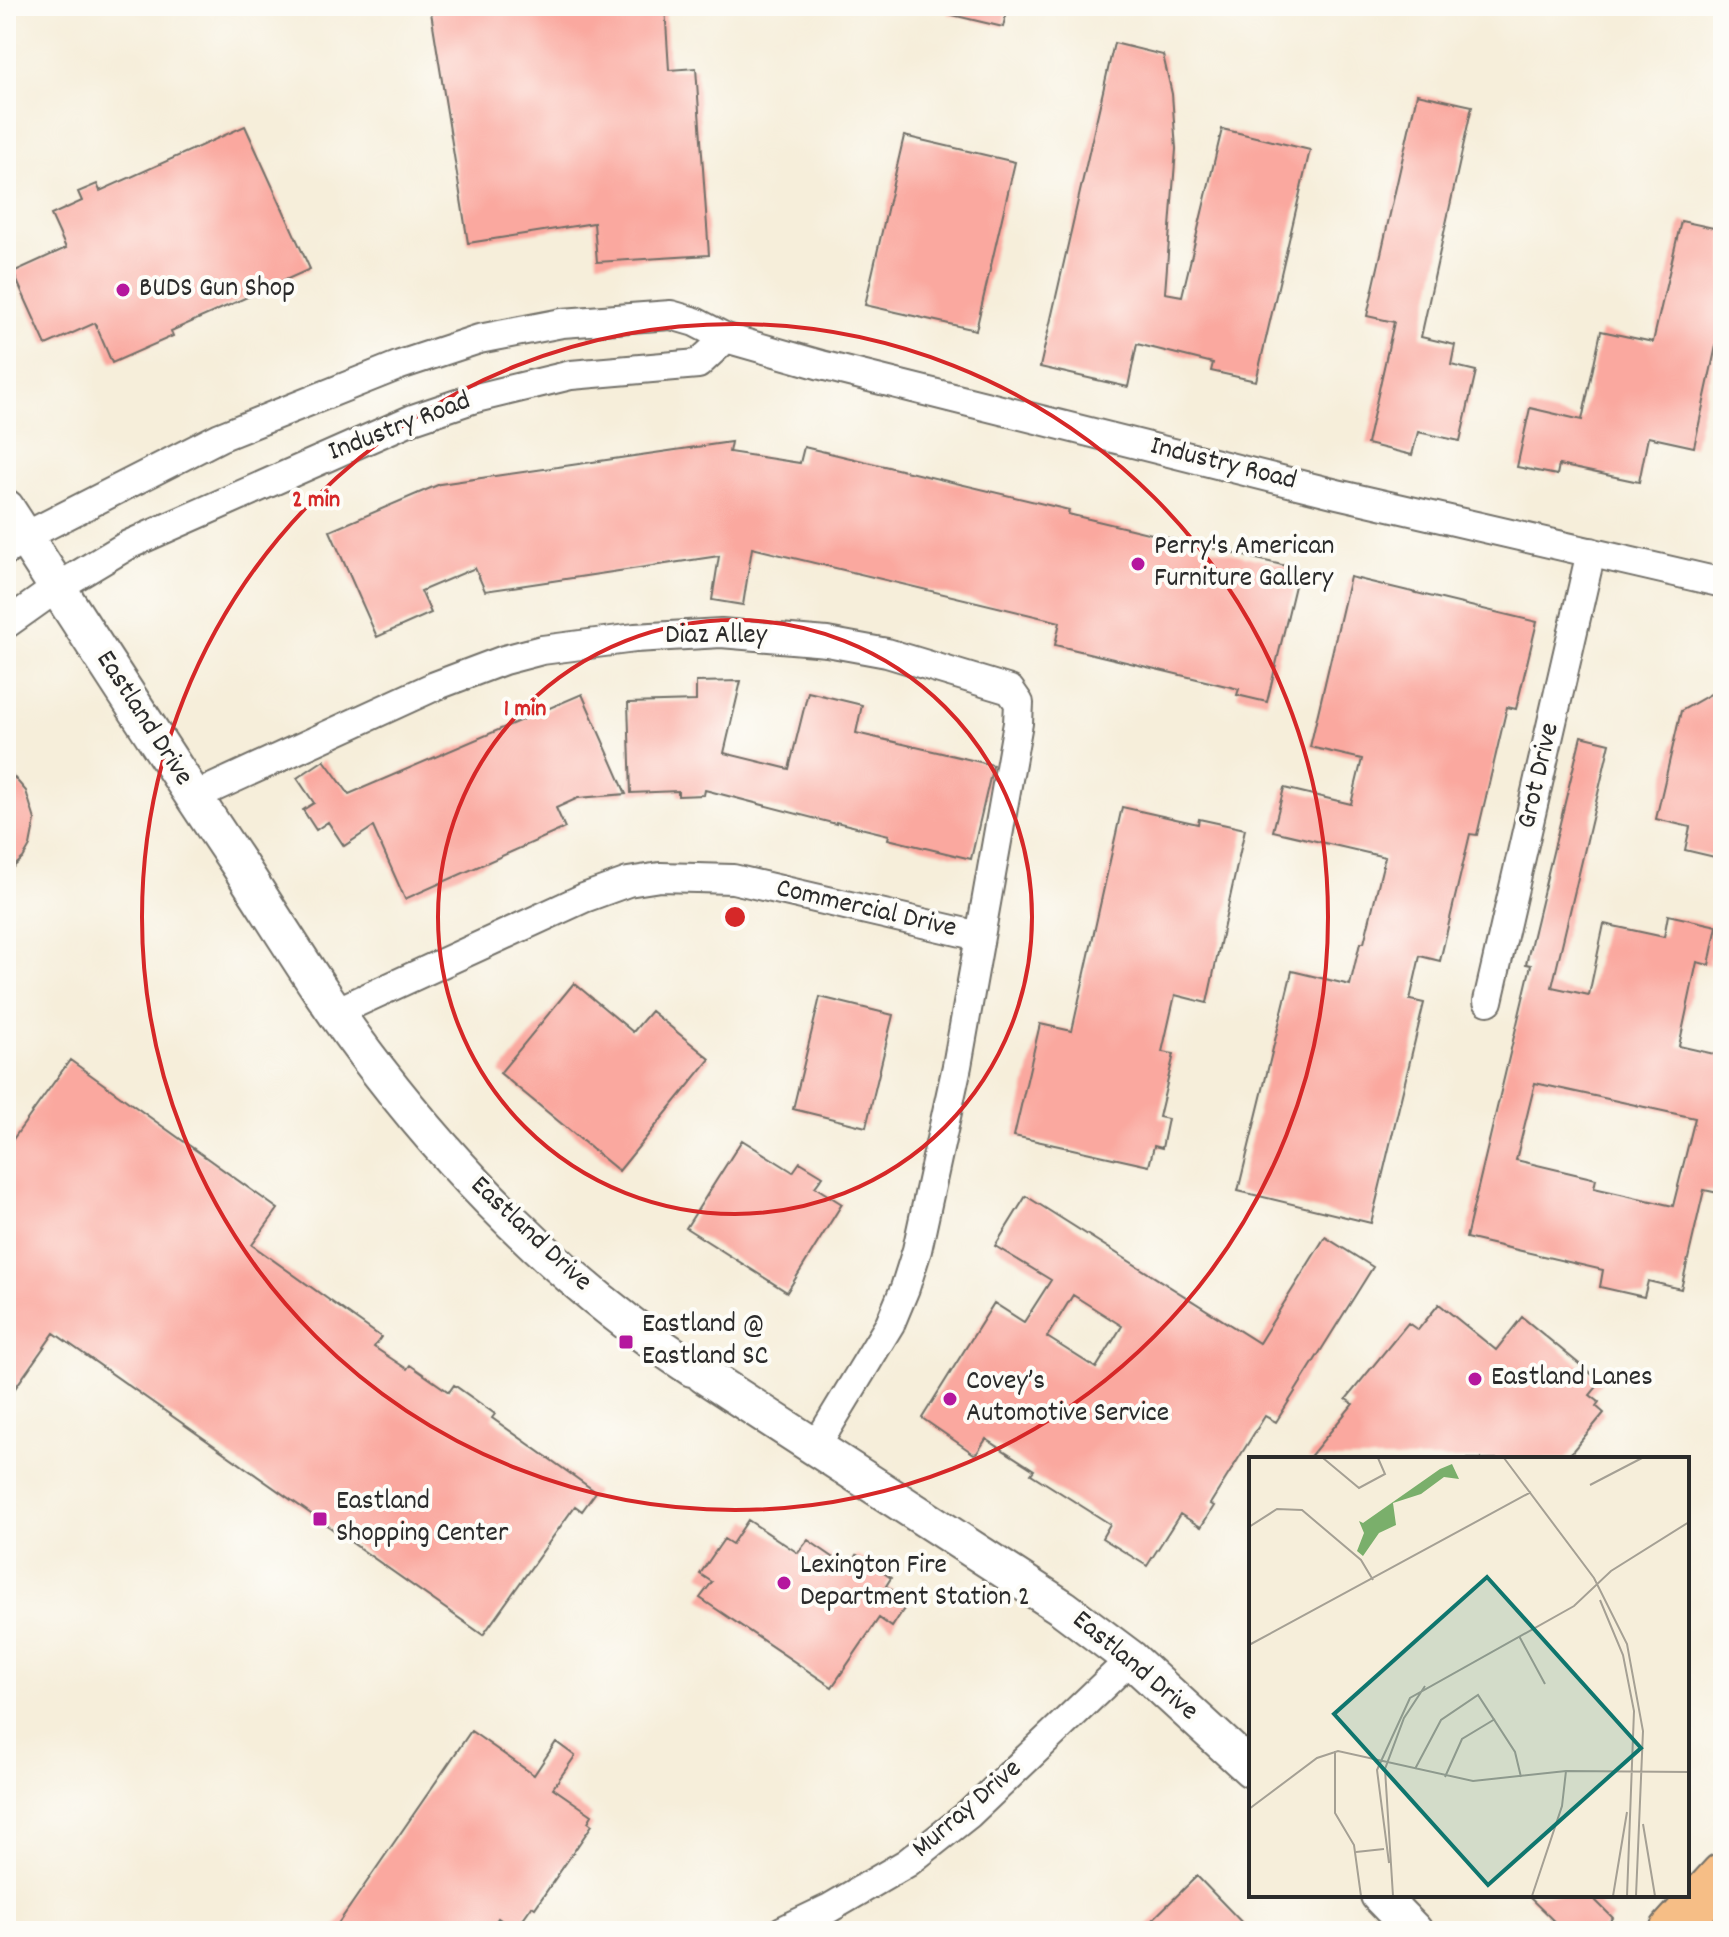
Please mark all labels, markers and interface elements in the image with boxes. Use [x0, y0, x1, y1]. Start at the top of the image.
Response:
place label: BUDS Gun Shop [139, 270, 295, 310]
marker: BUDS Gun Shop [114, 281, 132, 299]
street label: Industry Road [323, 383, 477, 473]
street label: Industry Road [1146, 428, 1300, 502]
text: 2 min [292, 484, 340, 518]
place label: Perry's American Furniture Gallery [1154, 528, 1335, 600]
marker: Perry's American Furniture Gallery [1129, 555, 1147, 573]
street label: Diaz Alley [665, 617, 768, 657]
street label: Eastland Drive [84, 643, 202, 795]
text: 1 min [504, 693, 546, 727]
street label: Grot Drive [1508, 719, 1572, 833]
street label: Commercial Drive [772, 870, 960, 950]
centre of rings [721, 903, 749, 931]
street label: Eastland Drive [460, 1168, 600, 1302]
place label: Eastland @ Eastland SC [642, 1306, 769, 1378]
marker: Eastland @ Eastland SC [617, 1333, 635, 1351]
place label: Eastland Lanes [1491, 1359, 1653, 1399]
place label: Covey’s Automotive Service [966, 1363, 1169, 1435]
marker: Eastland Lanes [1466, 1370, 1484, 1388]
marker: Covey’s Automotive Service [941, 1390, 959, 1408]
inset map [1249, 1457, 1689, 1897]
place label: Eastland Shopping Center [336, 1483, 509, 1555]
marker: Eastland Shopping Center [311, 1510, 329, 1528]
place label: Lexington Fire Department Station 2 [800, 1547, 1030, 1619]
marker: Lexington Fire Department Station 2 [775, 1574, 793, 1592]
street label: Eastland Drive [1062, 1602, 1206, 1732]
street label: Murray Drive [904, 1751, 1032, 1869]

